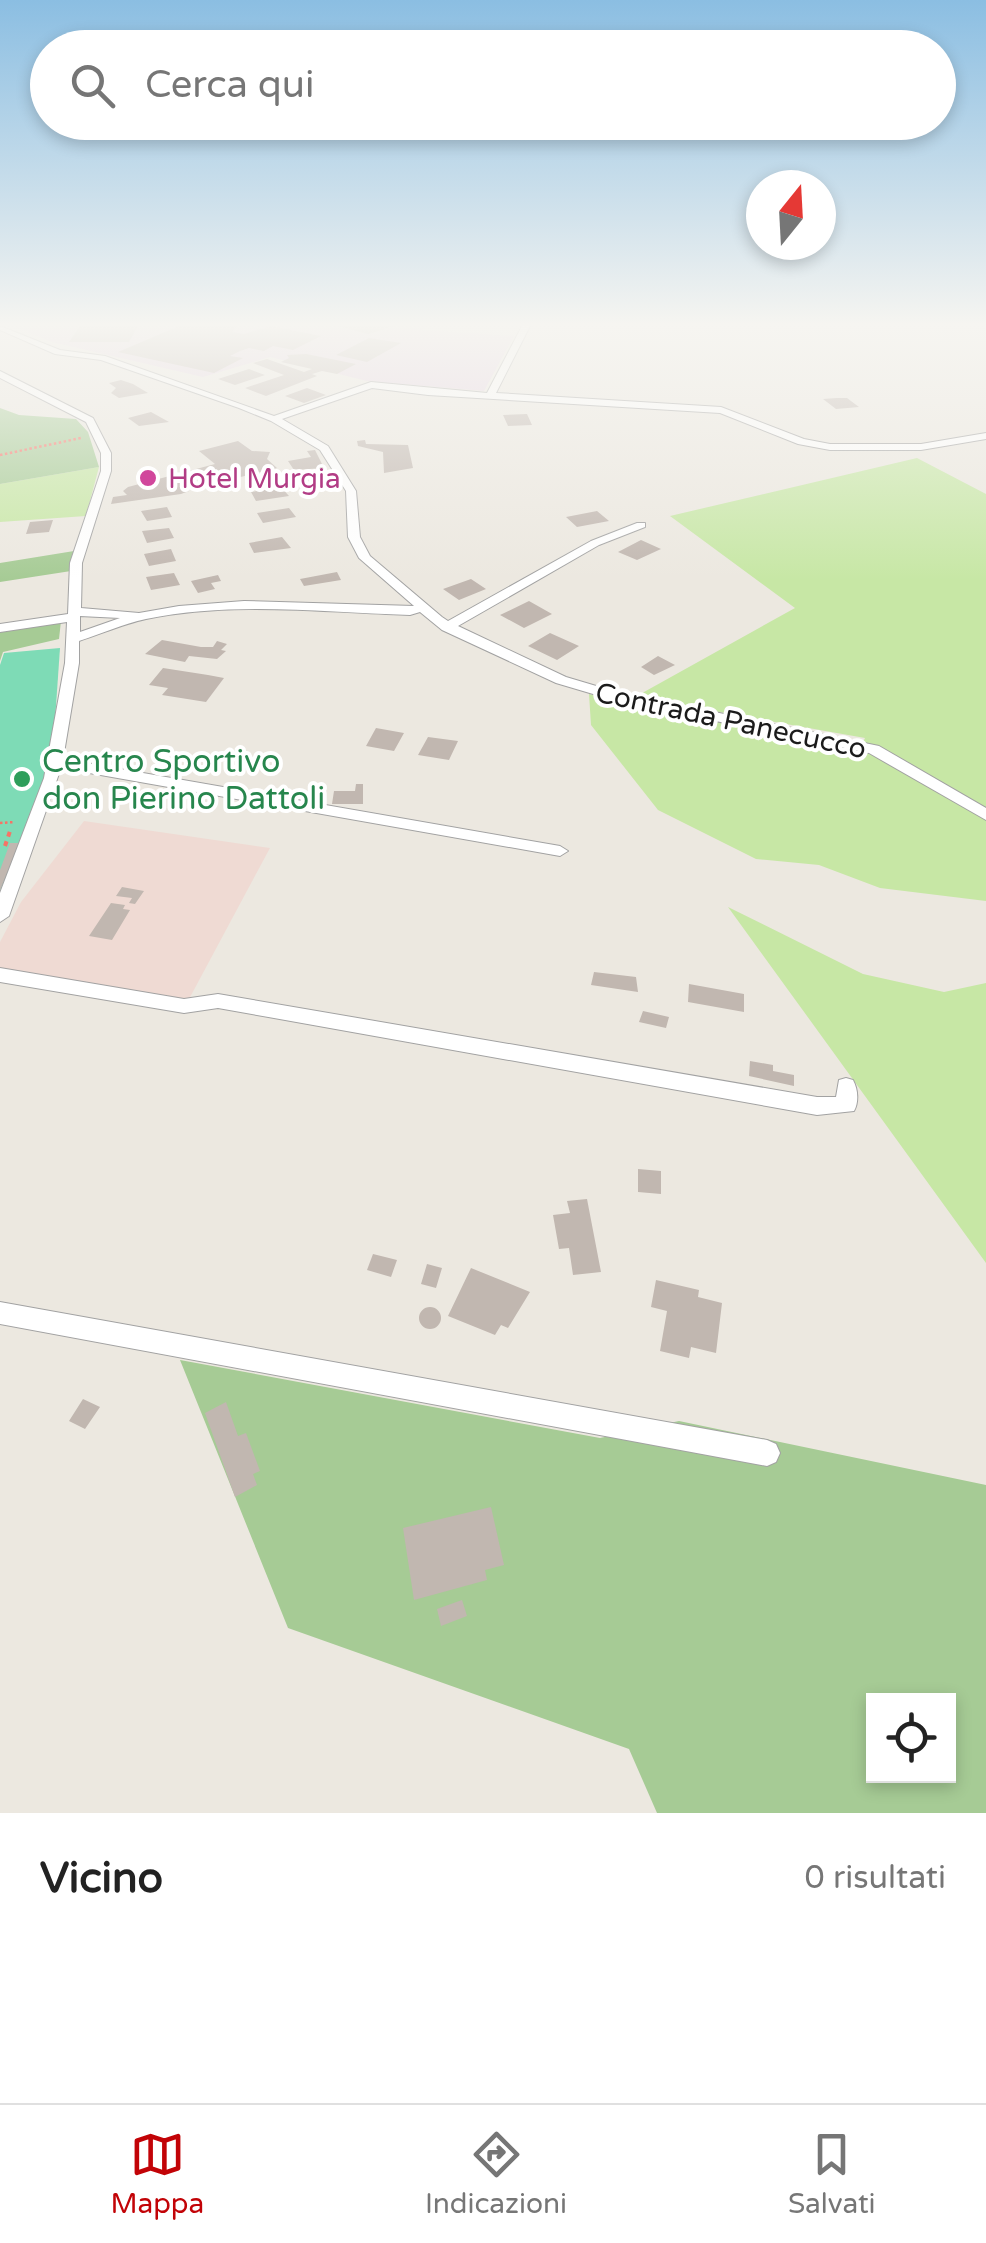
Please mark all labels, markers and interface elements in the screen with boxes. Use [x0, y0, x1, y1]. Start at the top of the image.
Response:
search box [30, 30, 956, 140]
icon: search [65, 58, 120, 113]
text: Cerca qui [145, 62, 314, 108]
north arrow [746, 170, 836, 260]
place label: Hotel Murgia [168, 462, 341, 496]
marker: Hotel Murgia [137, 467, 159, 489]
street label: Contrada Panecucco [592, 676, 869, 766]
place label: Centro Sportivo don Pierino Dattoli [42, 743, 325, 818]
marker: Centro Sportivo don Pierino Dattoli [11, 768, 33, 790]
map controls [866, 1693, 956, 1783]
button: locate [866, 1693, 956, 1783]
text: Vicino [40, 1853, 163, 1904]
text: 0 risultati [805, 1859, 946, 1897]
tab: Mappa [110, 2127, 204, 2221]
tab: Indicazioni [425, 2127, 567, 2221]
tab: Salvati [788, 2127, 876, 2221]

